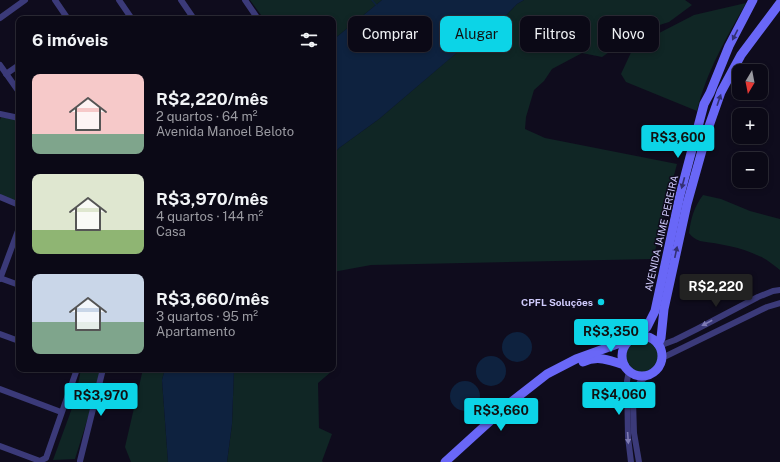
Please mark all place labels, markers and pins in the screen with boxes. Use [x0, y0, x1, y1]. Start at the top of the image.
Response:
pin: R$3,600 [641, 125, 715, 159]
pin: R$2,220 [679, 274, 753, 308]
place label: CPFL Soluções [521, 296, 593, 308]
marker: CPFL Soluções [596, 297, 606, 307]
pin: R$3,350 [574, 319, 648, 353]
pin: R$4,060 [582, 382, 656, 416]
pin: R$3,970 [64, 383, 138, 417]
pin: R$3,660 [464, 398, 538, 432]

